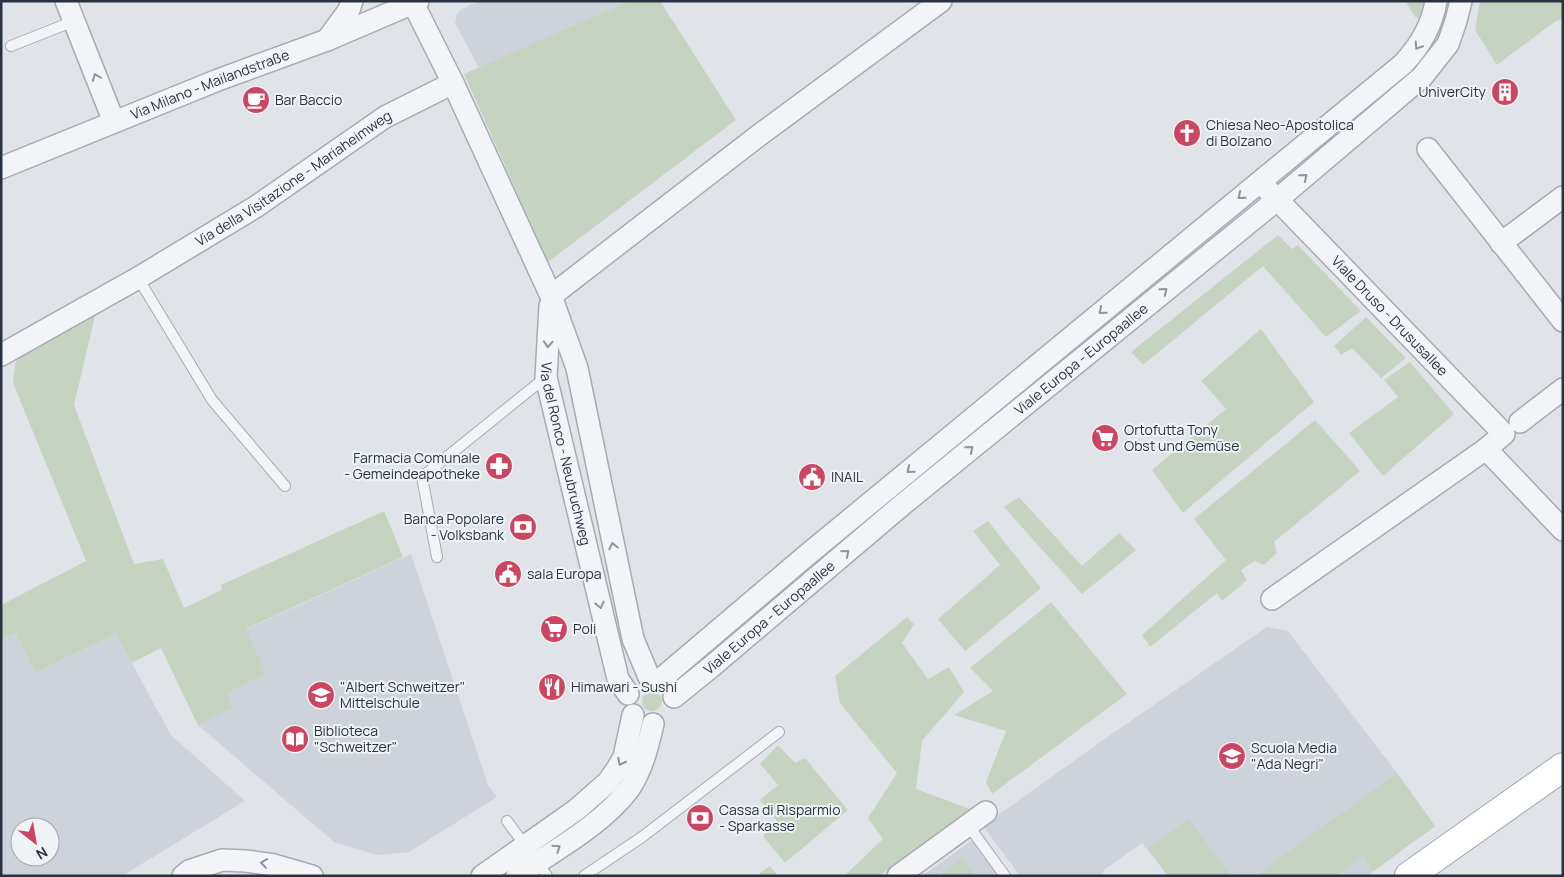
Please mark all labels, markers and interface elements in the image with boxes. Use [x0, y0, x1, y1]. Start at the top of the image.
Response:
one-way arrow [1415, 40, 1424, 50]
street label: Via Milano - Mailandstraße [128, 45, 292, 124]
one-way arrow [92, 73, 102, 81]
building icon: UniverCity [1490, 77, 1520, 107]
place label: UniverCity [1418, 82, 1487, 101]
cafe icon: Bar Baccio [241, 85, 271, 115]
place label: Bar Baccio [275, 90, 342, 109]
street label: Via della Visitazione - Mariaheimweg [192, 105, 394, 250]
place label: Chiesa Neo-Apostolica di Bolzano [1206, 115, 1354, 150]
church icon: Chiesa Neo-Apostolica di Bolzano [1172, 118, 1202, 148]
one-way arrow [1298, 174, 1307, 183]
one-way arrow [1238, 191, 1247, 200]
street label: Viale Druso - Drususallee [1328, 251, 1452, 380]
one-way arrow [1158, 289, 1167, 297]
street label: Viale Europa - Europaallee [1010, 299, 1152, 419]
one-way arrow [1099, 305, 1108, 313]
one-way arrow [542, 340, 553, 348]
street label: Via del Ronco - Neubruchweg [536, 361, 596, 547]
place label: Ortofutta Tony Obst und Gemüse [1124, 420, 1239, 455]
supermarket icon: Ortofutta Tony Obst und Gemüse [1090, 423, 1120, 453]
one-way arrow [965, 446, 974, 455]
place label: Farmacia Comunale - Gemeindeapotheke [344, 448, 480, 483]
pharmacy icon: Farmacia Comunale - Gemeindeapotheke [484, 451, 514, 481]
public building icon: INAIL [797, 462, 827, 492]
one-way arrow [907, 465, 916, 473]
place label: INAIL [831, 467, 863, 486]
place label: Banca Popolare - Volksbank [404, 509, 505, 544]
bank icon: Banca Popolare - Volksbank [508, 512, 538, 542]
one-way arrow [609, 541, 619, 550]
one-way arrow [840, 550, 849, 559]
street label: Viale Europa - Europaallee [699, 556, 839, 678]
public building icon: sala Europa [493, 559, 523, 589]
place label: sala Europa [527, 564, 602, 583]
one-way arrow [594, 601, 605, 610]
supermarket icon: Poli [539, 614, 569, 644]
place label: Poli [573, 619, 596, 638]
restaurant icon: Himawari - Sushi [537, 672, 567, 702]
place label: "Albert Schweitzer" Mittelschule [340, 677, 465, 712]
place label: Himawari - Sushi [571, 677, 677, 696]
school or university icon: "Albert Schweitzer" Mittelschule [306, 680, 336, 710]
place label: Biblioteca "Schweitzer" [314, 721, 397, 756]
library icon: Biblioteca "Schweitzer" [280, 724, 310, 754]
place label: Scuola Media "Ada Negri" [1251, 738, 1337, 773]
school or university icon: Scuola Media "Ada Negri" [1217, 741, 1247, 771]
one-way arrow [617, 757, 627, 766]
place label: Cassa di Risparmio - Sparkasse [719, 800, 840, 835]
bank icon: Cassa di Risparmio - Sparkasse [685, 803, 715, 833]
north arrow [10, 817, 60, 867]
text: N [33, 843, 51, 864]
one-way arrow [551, 845, 561, 854]
one-way arrow [260, 859, 269, 869]

